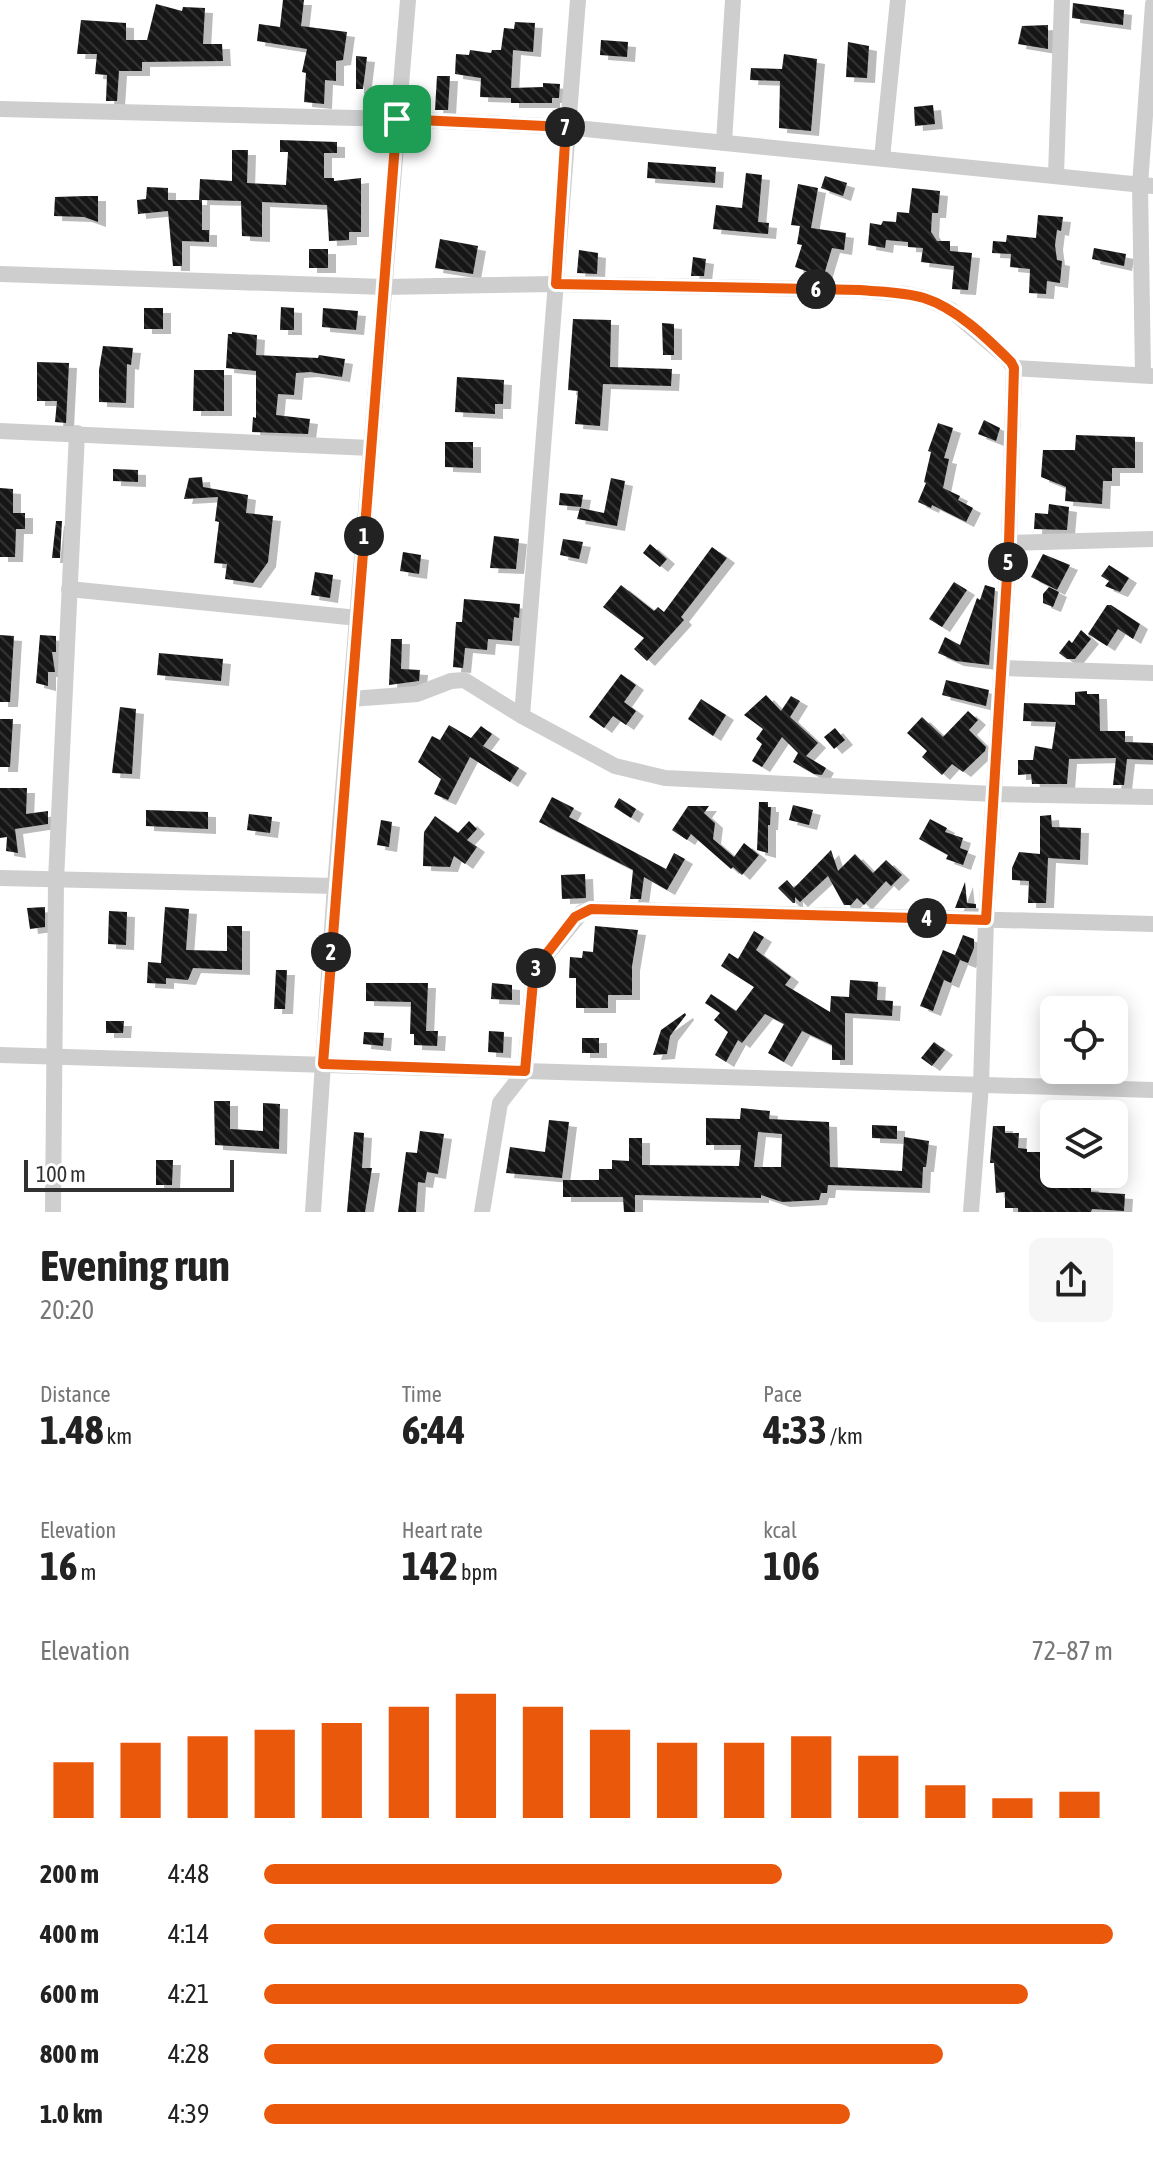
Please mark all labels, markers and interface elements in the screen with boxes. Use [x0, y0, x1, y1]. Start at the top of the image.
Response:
pin [363, 85, 431, 153]
icon: arrive [375, 97, 419, 141]
pin: 7 [545, 107, 585, 147]
text: 7 [560, 114, 570, 140]
pin: 6 [796, 269, 836, 309]
text: 6 [811, 276, 821, 302]
pin: 1 [344, 516, 384, 556]
text: 1 [359, 523, 369, 549]
pin: 5 [988, 542, 1028, 582]
text: 5 [1003, 549, 1013, 575]
pin: 4 [907, 898, 947, 938]
text: 4 [922, 905, 932, 931]
pin: 2 [311, 932, 351, 972]
text: 2 [326, 939, 336, 965]
pin: 3 [516, 948, 556, 988]
text: 3 [531, 955, 541, 981]
map controls [1040, 996, 1128, 1188]
button: locate [1040, 996, 1128, 1084]
button: layers [1040, 1100, 1128, 1188]
scale bar [24, 1156, 234, 1192]
text: 100 m [36, 1161, 86, 1187]
button: share [1029, 1238, 1113, 1322]
text: Evening run [40, 1240, 230, 1290]
text: 20:20 [40, 1295, 94, 1325]
text: Distance [40, 1381, 111, 1407]
text: Time [402, 1381, 442, 1407]
text: Pace [763, 1381, 802, 1407]
text: 1.48 [40, 1407, 104, 1452]
text: 6:44 [402, 1407, 465, 1452]
text: 4:33 [763, 1407, 827, 1452]
text: km [104, 1423, 132, 1449]
text: /km [827, 1423, 863, 1449]
text: Elevation [40, 1517, 116, 1543]
text: Heart rate [402, 1517, 483, 1543]
text: kcal [763, 1517, 797, 1543]
text: 16 [40, 1543, 78, 1588]
text: 142 [402, 1543, 458, 1588]
text: 106 [763, 1543, 820, 1588]
text: m [78, 1559, 96, 1585]
text: bpm [458, 1559, 498, 1585]
text: Elevation [40, 1636, 130, 1666]
text: 72–87 m [1031, 1636, 1113, 1666]
text: 200 m [40, 1859, 99, 1889]
text: 4:48 [168, 1859, 209, 1889]
text: 400 m [40, 1919, 99, 1949]
text: 4:14 [168, 1919, 209, 1949]
text: 600 m [40, 1979, 99, 2009]
text: 4:21 [168, 1979, 209, 2009]
text: 800 m [40, 2039, 99, 2069]
text: 4:28 [168, 2039, 209, 2069]
text: 1.0 km [40, 2099, 103, 2129]
text: 4:39 [168, 2099, 209, 2129]

